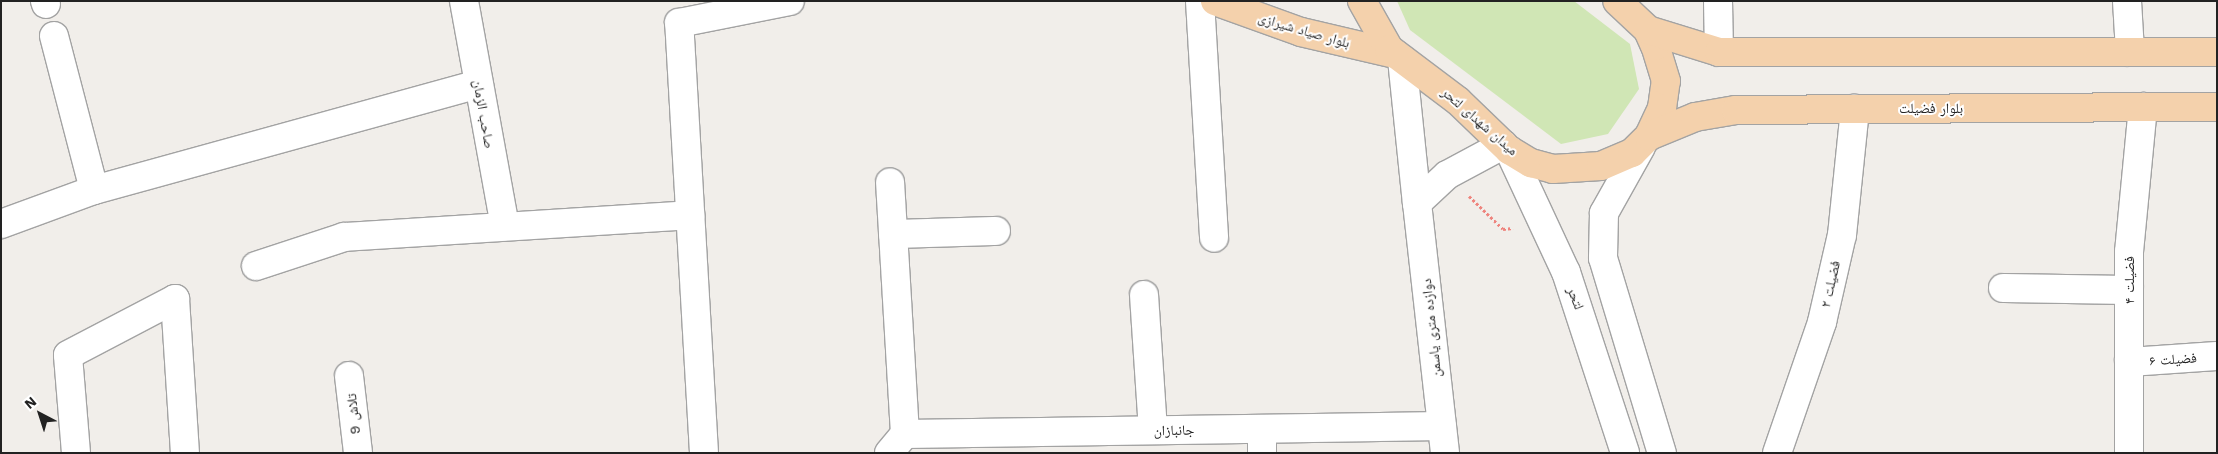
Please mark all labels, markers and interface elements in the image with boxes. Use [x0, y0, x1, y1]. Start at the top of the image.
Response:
street label: بلوار صیاد شیرازی [1256, 9, 1352, 51]
street label: صاحب الزمان [470, 78, 498, 150]
street label: میدان شهدای لتحر [1439, 83, 1521, 159]
street label: بلوار فضیلت [1899, 100, 1963, 116]
street label: فضیلت ۴ [2121, 256, 2137, 304]
street label: فضیلت ۲ [1816, 259, 1844, 309]
street label: دوازده متری یاسمن [1417, 278, 1445, 378]
street label: لتحر [1564, 284, 1588, 312]
street label: فضیلت ۶ [2149, 349, 2197, 369]
north arrow [15, 389, 65, 439]
text: N [21, 393, 39, 412]
street label: تلاش 9 [343, 393, 363, 435]
street label: جانبازان [1153, 421, 1195, 439]

